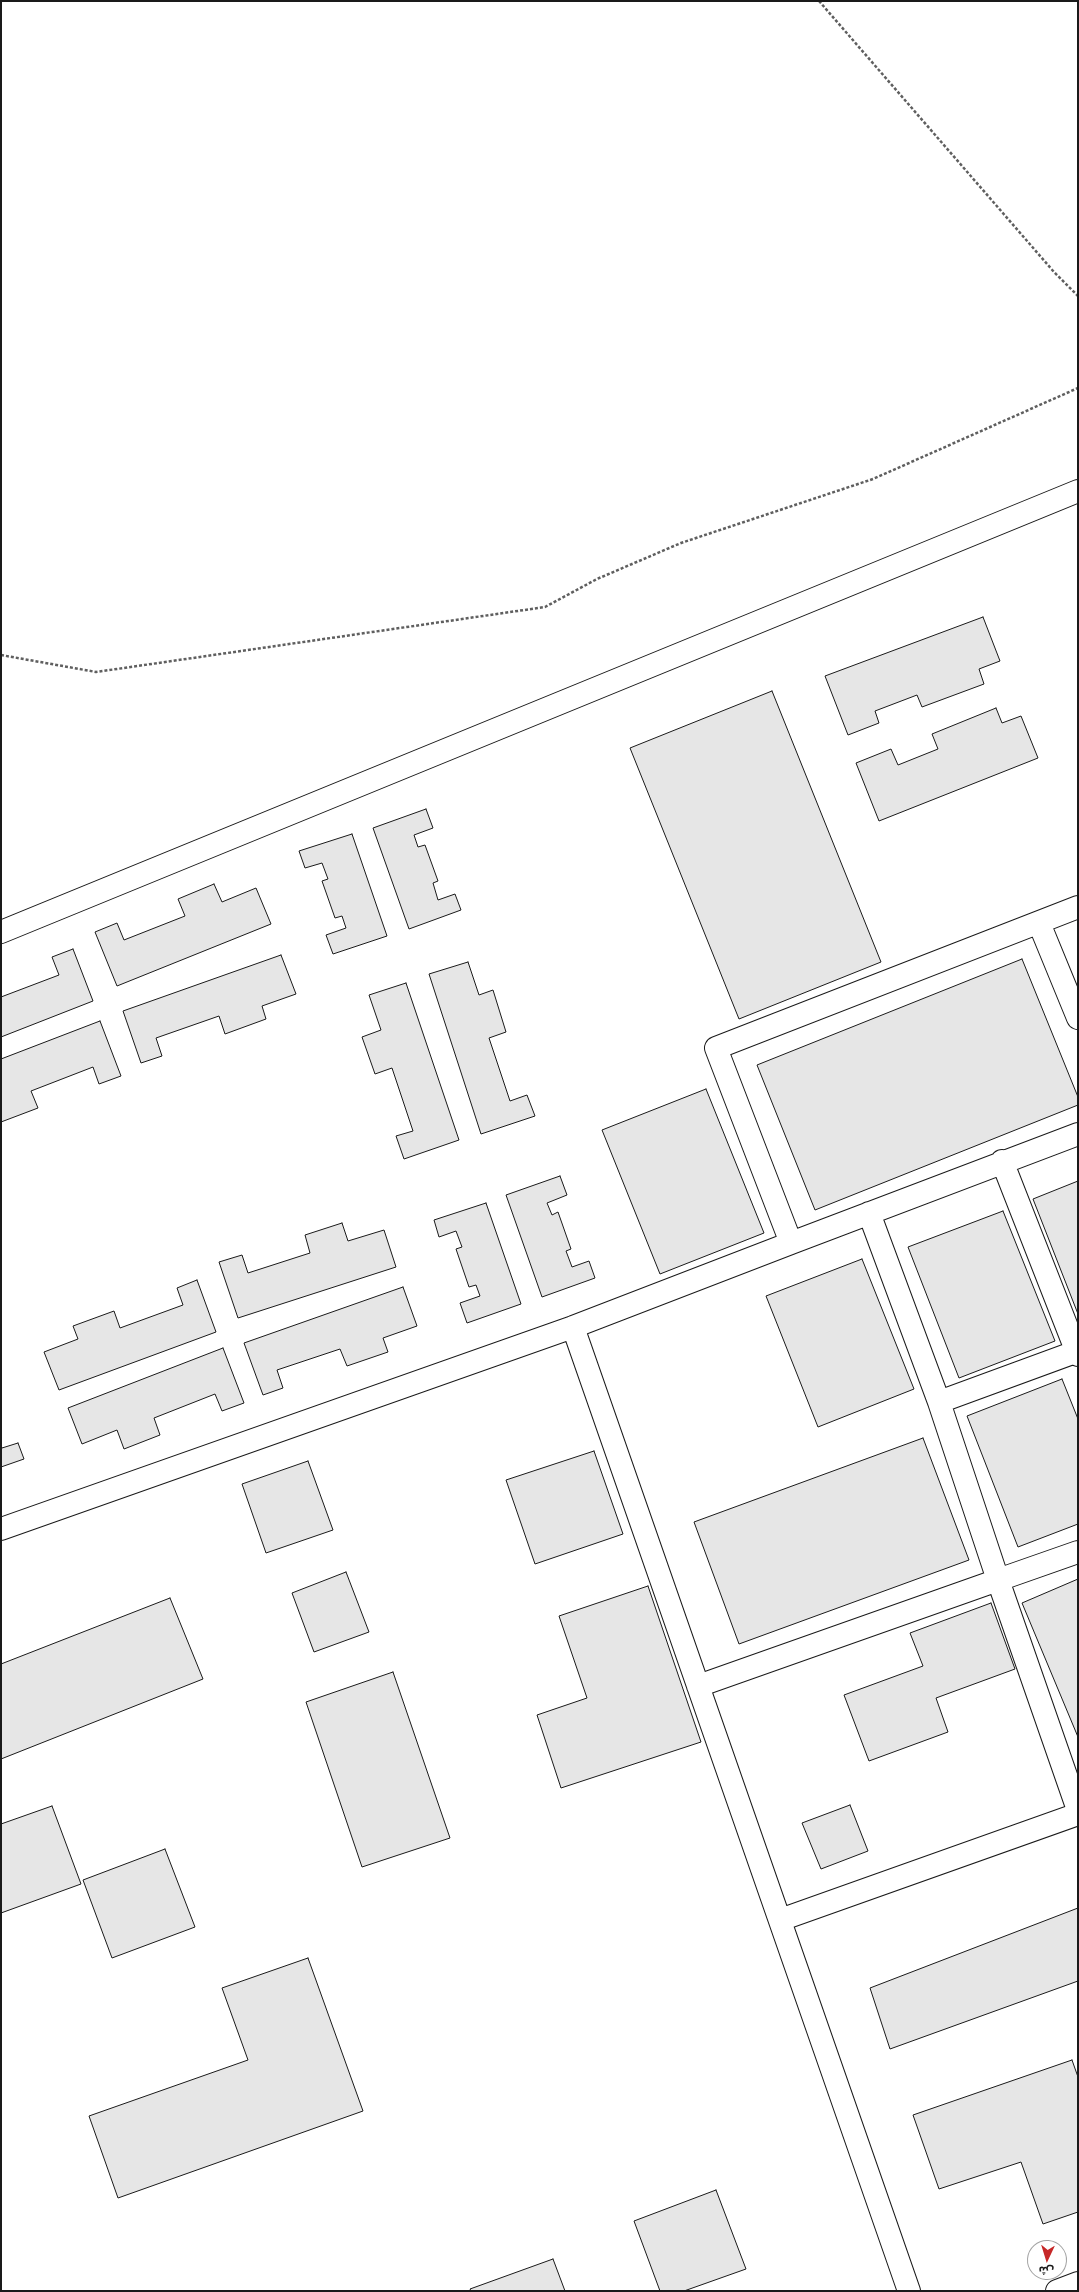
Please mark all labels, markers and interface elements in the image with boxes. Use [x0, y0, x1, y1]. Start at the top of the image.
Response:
north arrow [1027, 2240, 1067, 2280]
text: ش [1038, 2263, 1054, 2278]

